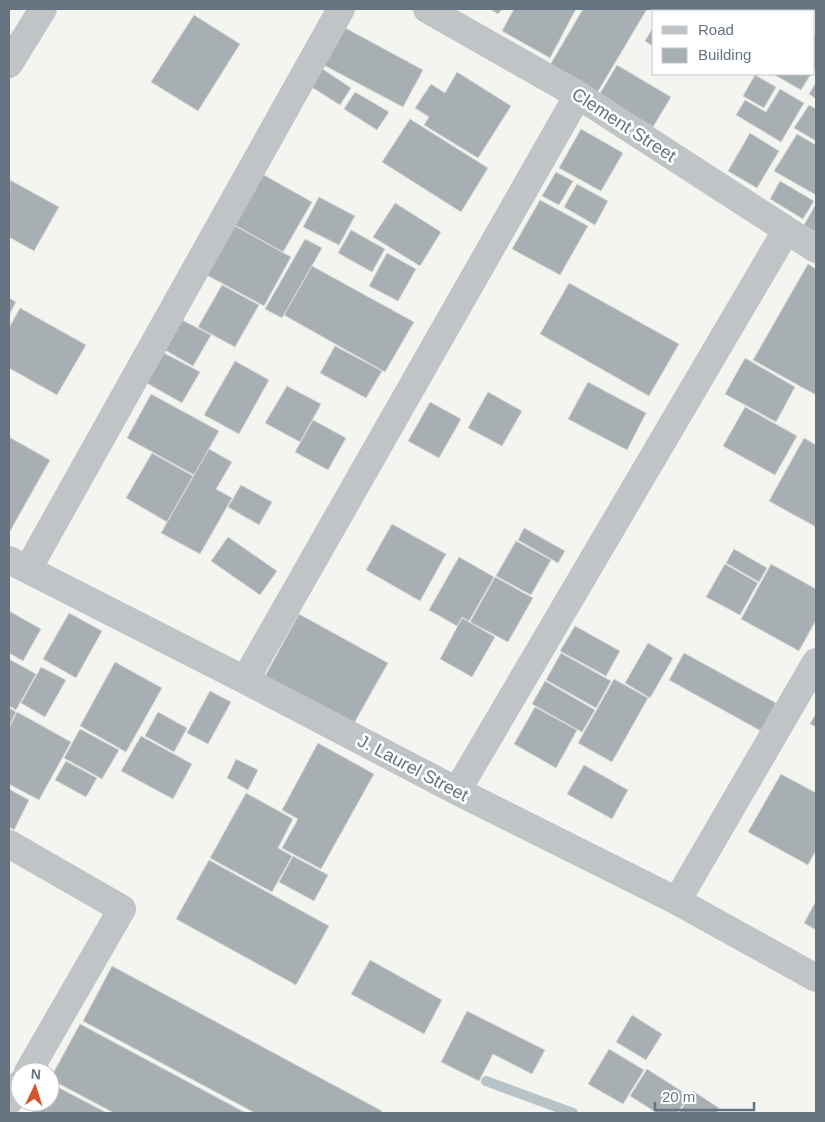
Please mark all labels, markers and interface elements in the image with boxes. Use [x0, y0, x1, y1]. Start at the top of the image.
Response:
legend [652, 10, 815, 75]
text: Road [698, 21, 734, 38]
text: Building [698, 46, 751, 63]
street label: Clement Street [568, 84, 680, 166]
street label: J. Laurel Street [354, 731, 472, 805]
north arrow [10, 1062, 60, 1112]
text: N [30, 1066, 42, 1082]
scale bar [655, 1080, 754, 1112]
text: 20 m [662, 1088, 695, 1105]

